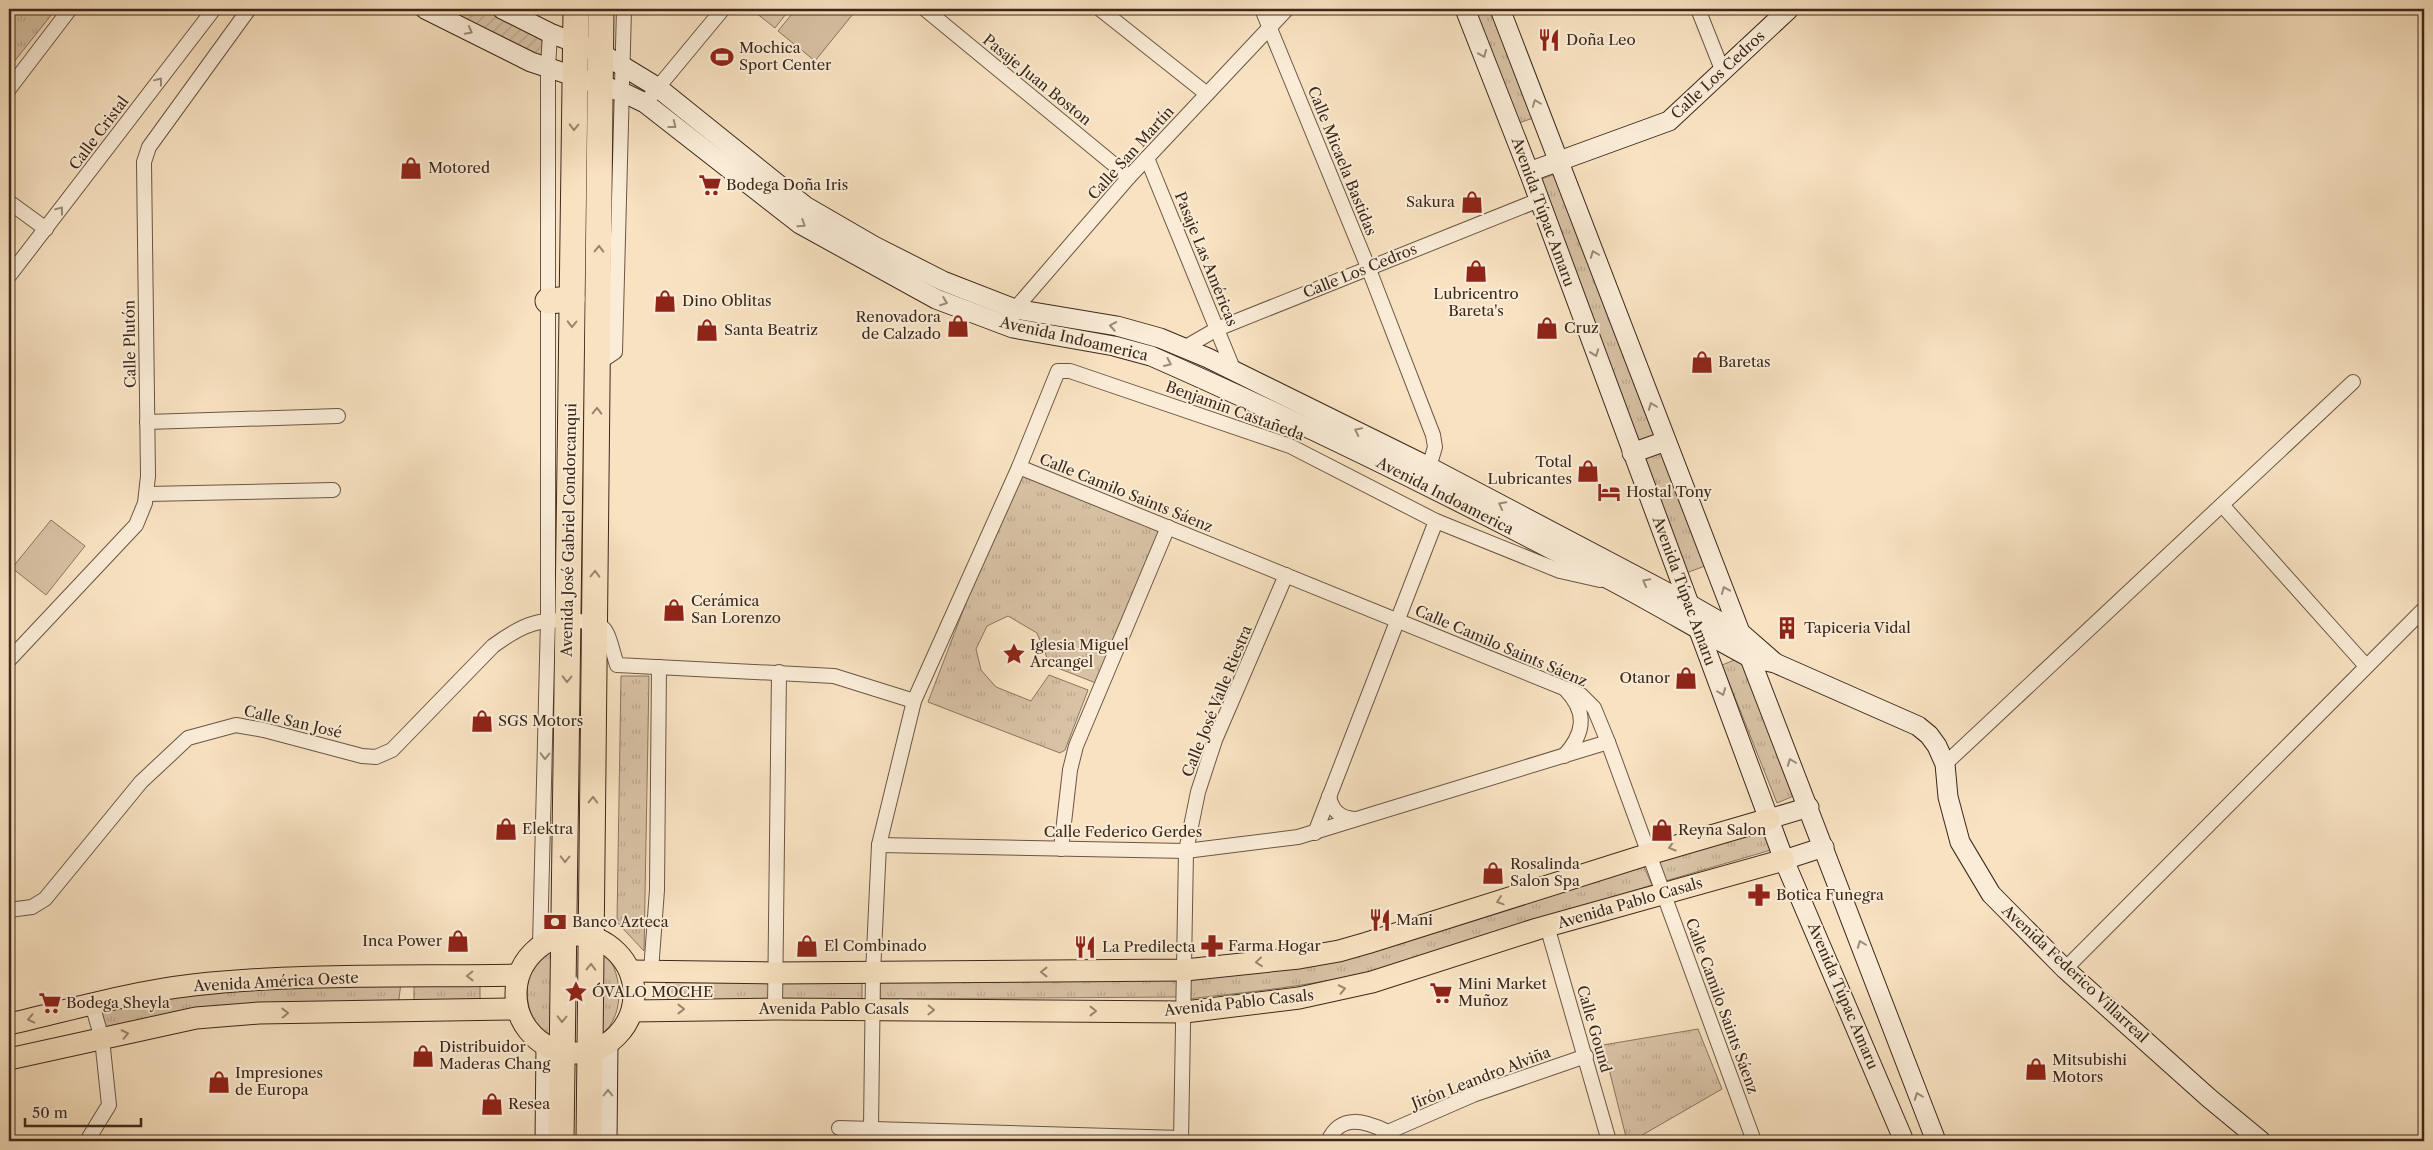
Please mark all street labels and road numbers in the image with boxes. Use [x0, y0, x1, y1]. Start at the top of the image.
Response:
street label: Calle Los Cedros [1667, 26, 1768, 123]
street label: Pasaje Juan Boston [979, 30, 1096, 130]
street label: Calle Micaela Bastidas [1304, 83, 1381, 238]
street label: Calle Cristal [65, 92, 133, 173]
street label: Calle San Martín [1084, 101, 1178, 203]
street label: Avenida Túpac Amaru [1507, 134, 1579, 289]
street label: Pasaje Las Américas [1171, 189, 1242, 329]
street label: Calle Los Cedros [1300, 239, 1420, 302]
street label: Calle Plutón [119, 299, 140, 388]
street label: Avenida Indoamerica [997, 312, 1150, 365]
street label: Benjamin Castañeda [1163, 377, 1307, 444]
street label: Avenida José Gabriel Condorcanqui [557, 403, 580, 658]
street label: Calle Camilo Saints Sáenz [1037, 449, 1216, 536]
street label: Avenida Indoamerica [1373, 452, 1517, 538]
street label: Avenida Túpac Amaru [1648, 513, 1720, 668]
street label: Calle Camilo Saints Sáenz [1412, 601, 1590, 691]
street label: Calle José Valle Riestra [1177, 622, 1256, 779]
street label: Calle San José [242, 701, 344, 742]
street label: Calle Federico Gerdes [1044, 822, 1202, 841]
street label: Avenida Pablo Casals [1554, 873, 1705, 933]
street label: Avenida Federico Villarreal [1998, 900, 2153, 1047]
street label: Calle Camilo Saints Sáenz [1682, 915, 1763, 1096]
street label: Avenida Túpac Amaru [1804, 919, 1883, 1072]
street label: Avenida América Oeste [192, 968, 359, 995]
street label: Calle Gound [1573, 983, 1616, 1075]
street label: Avenida Pablo Casals [1162, 985, 1315, 1020]
street label: Avenida Pablo Casals [758, 999, 909, 1018]
street label: Jirón Leandro Alviña [1407, 1042, 1553, 1114]

